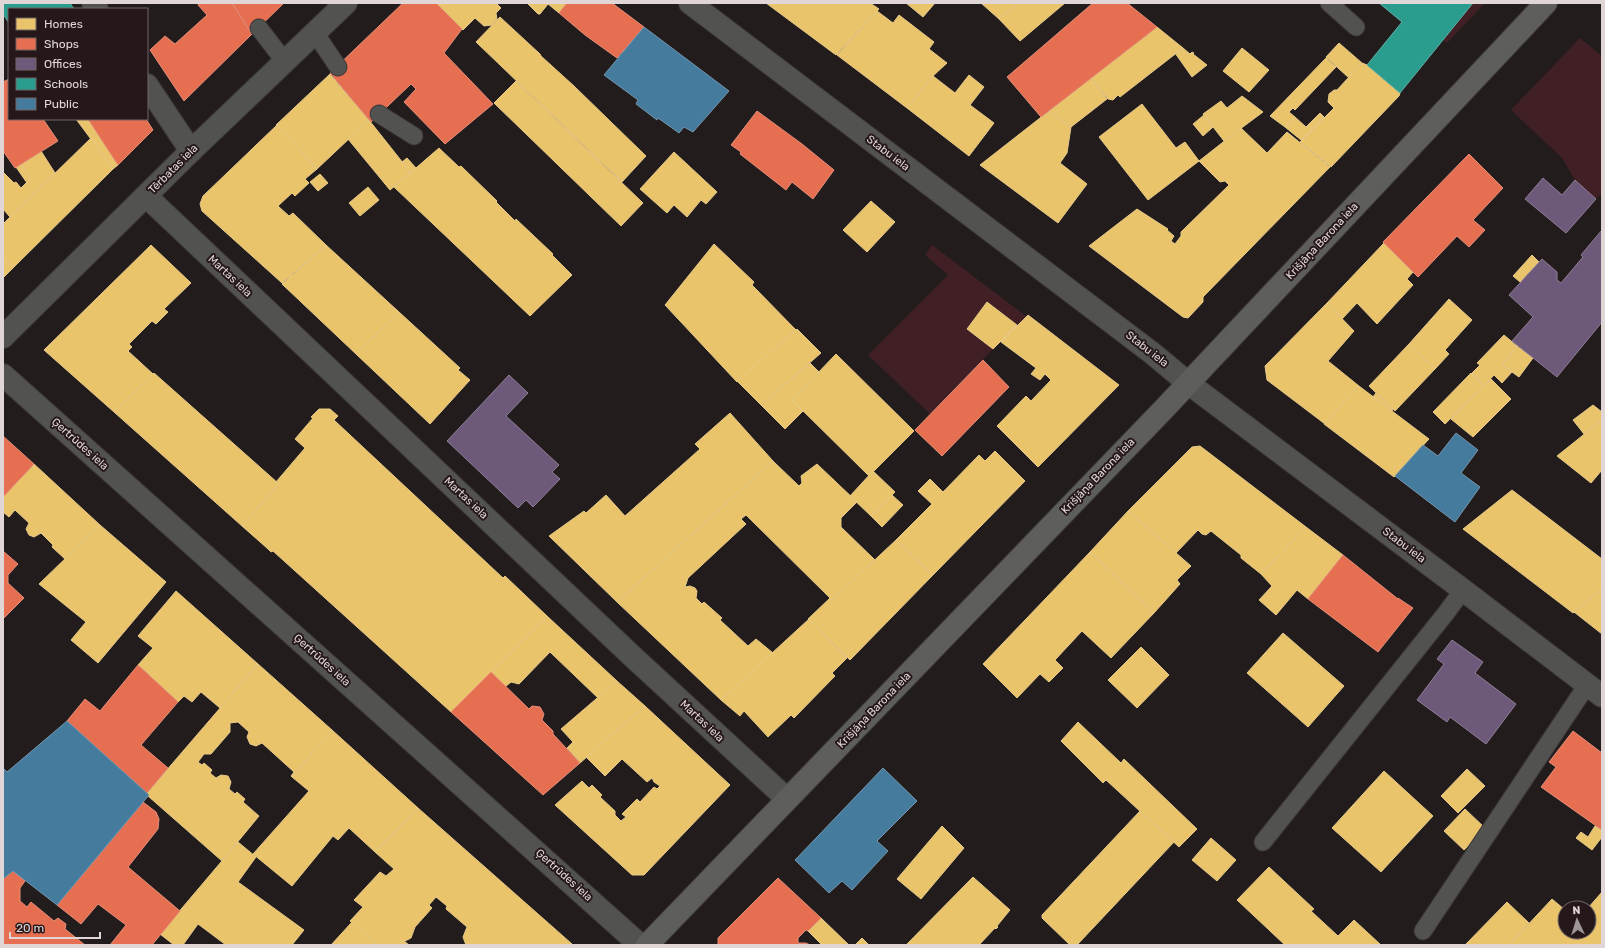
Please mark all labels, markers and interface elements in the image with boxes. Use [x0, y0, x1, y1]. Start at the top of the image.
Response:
legend [8, 8, 148, 120]
text: Homes [44, 17, 83, 31]
text: Shops [44, 37, 79, 51]
text: Offices [44, 57, 82, 71]
text: Schools [44, 77, 88, 91]
text: Public [44, 97, 79, 111]
street label: Stabu iela [864, 133, 912, 173]
street label: Tērbatas iela [146, 142, 200, 196]
street label: Krišjāņa Barona iela [1283, 200, 1361, 282]
street label: Martas iela [205, 252, 255, 300]
street label: Stabu iela [1123, 328, 1171, 370]
street label: Ģertrūdes iela [49, 415, 111, 473]
street label: Krišjāņa Barona iela [1059, 435, 1137, 517]
street label: Martas iela [441, 474, 491, 522]
street label: Stabu iela [1380, 525, 1428, 565]
street label: Ģertrūdes iela [291, 631, 353, 689]
street label: Krišjāņa Barona iela [835, 669, 913, 751]
street label: Martas iela [677, 697, 727, 745]
street label: Ģertrūdes iela [533, 846, 595, 904]
north arrow [1557, 900, 1597, 940]
text: N [1572, 904, 1581, 917]
scale bar [10, 914, 100, 940]
text: 20 m [16, 921, 44, 935]

